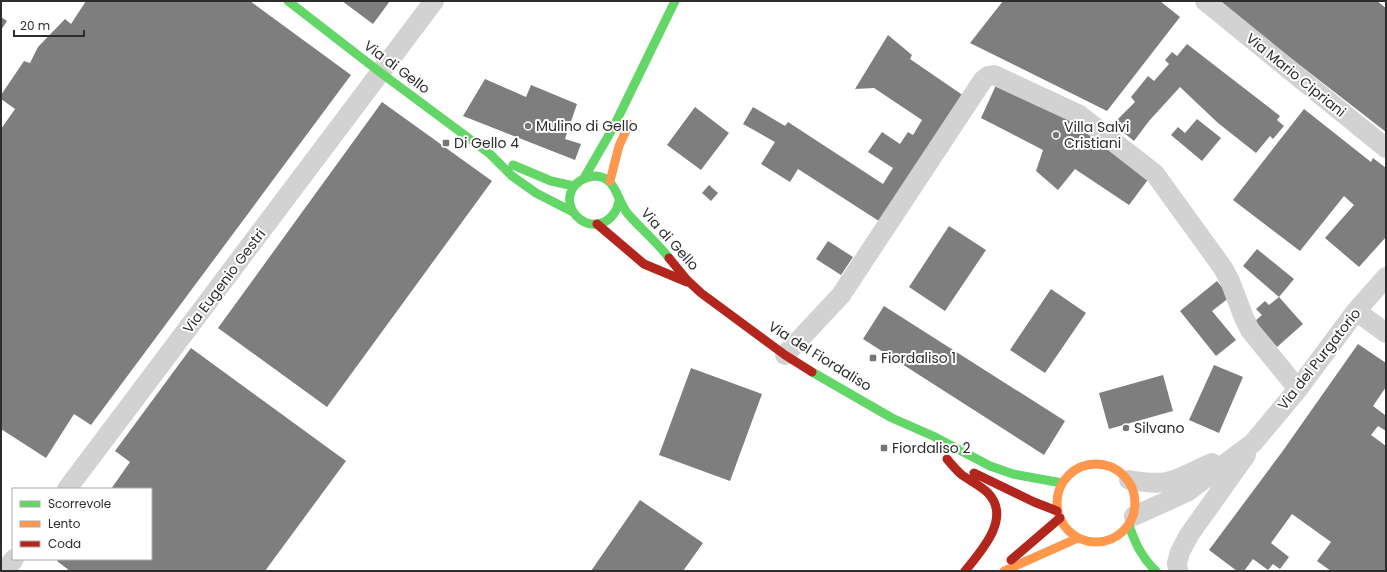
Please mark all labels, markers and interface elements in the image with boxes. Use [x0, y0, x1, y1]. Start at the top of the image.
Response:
scale bar [14, 12, 84, 38]
text: 20 m [20, 17, 50, 34]
street label: Via Mario Cipriani [1242, 28, 1350, 122]
street label: Via di Gello [360, 35, 434, 99]
place label: Mulino di Gello [536, 116, 638, 136]
place label: Villa Salvi Cristiani [1064, 117, 1129, 153]
marker: Mulino di Gello [523, 121, 533, 131]
marker: Villa Salvi Cristiani [1051, 130, 1061, 140]
place label: Di Gello 4 [454, 133, 519, 153]
marker: Di Gello 4 [441, 138, 451, 148]
street label: Via di Gello [636, 203, 704, 275]
street label: Via Eugenio Gestri [178, 225, 270, 337]
street label: Via del Purgatorio [1273, 304, 1365, 414]
street label: Via del Fiordaliso [765, 316, 875, 396]
place label: Fiordaliso 1 [881, 348, 956, 368]
marker: Fiordaliso 1 [868, 353, 878, 363]
place label: Silvano [1134, 418, 1184, 438]
marker: Silvano [1121, 423, 1131, 433]
place label: Fiordaliso 2 [892, 438, 971, 458]
marker: Fiordaliso 2 [879, 443, 889, 453]
legend [12, 488, 152, 560]
text: Scorrevole [48, 495, 111, 512]
text: Lento [48, 515, 81, 532]
text: Coda [48, 535, 81, 552]

